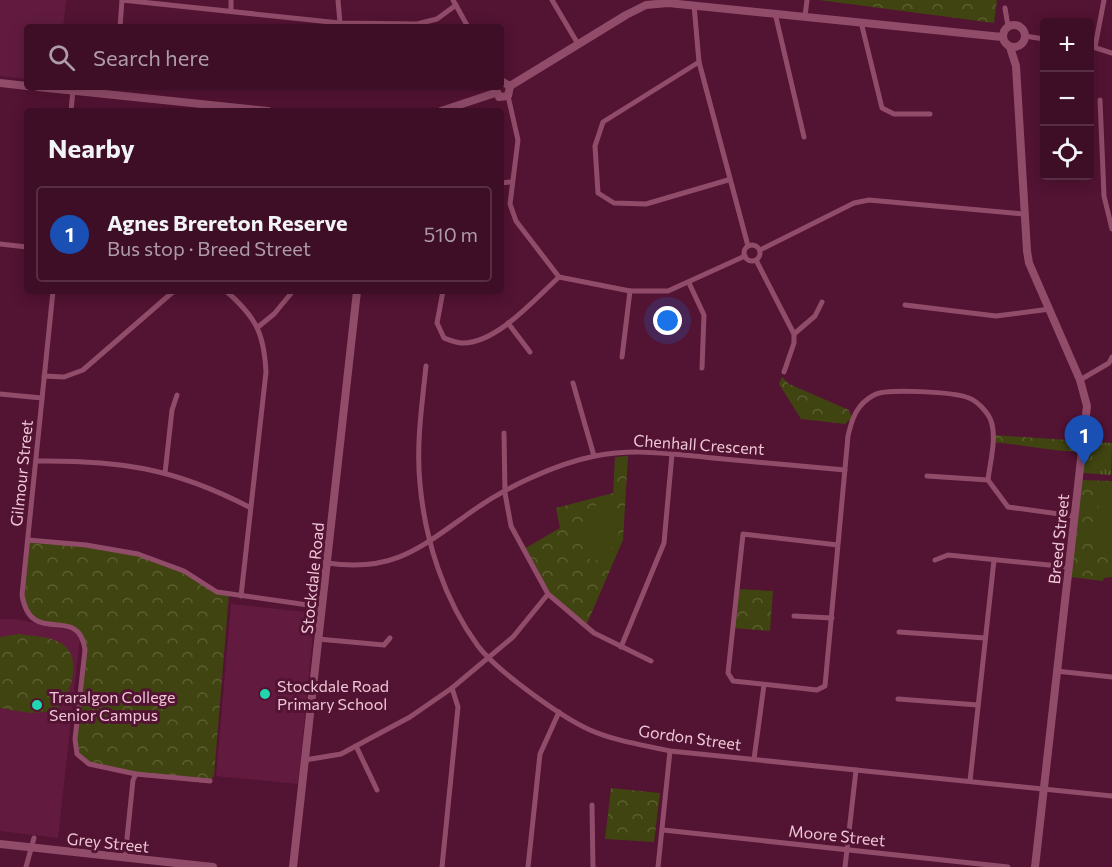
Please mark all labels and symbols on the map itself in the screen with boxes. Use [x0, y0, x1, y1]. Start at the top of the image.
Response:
your location [653, 306, 682, 335]
pin: 1 [1064, 416, 1104, 465]
street label: Gilmour Street [6, 418, 36, 527]
street label: Chenhall Crescent [633, 430, 766, 458]
street label: Breed Street [1044, 492, 1072, 585]
street label: Stockdale Road [297, 521, 327, 635]
place label: Stockdale Road Primary School [277, 676, 389, 713]
place label: Traralgon College Senior Campus [49, 687, 176, 724]
marker: Stockdale Road Primary School [258, 687, 272, 701]
marker: Traralgon College Senior Campus [30, 698, 44, 712]
street label: Gordon Street [637, 720, 743, 754]
street label: Moore Street [788, 820, 887, 850]
street label: Grey Street [66, 828, 151, 856]

